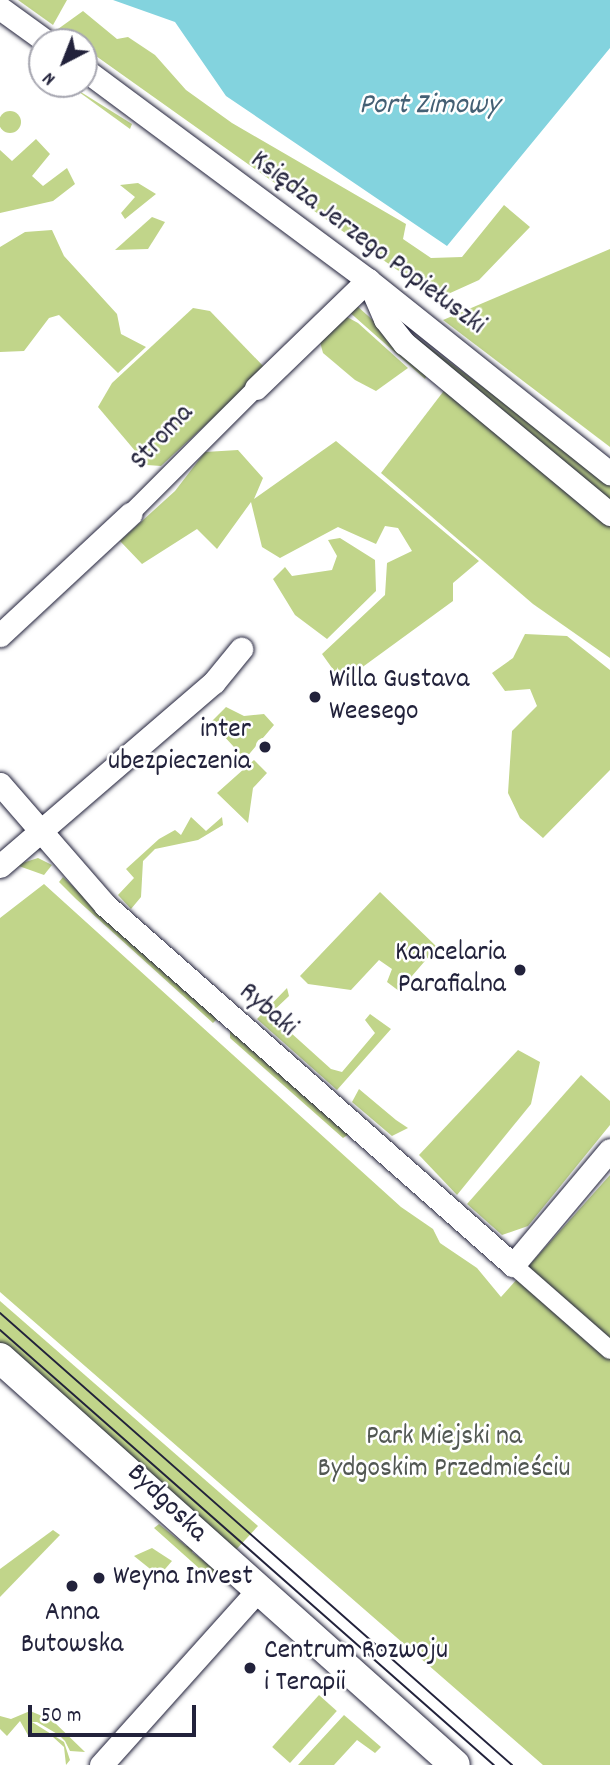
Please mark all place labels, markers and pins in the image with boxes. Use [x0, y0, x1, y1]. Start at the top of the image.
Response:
place label: Willa Gustava Weesego [329, 664, 469, 730]
marker: Willa Gustava Weesego [307, 689, 323, 705]
place label: inter ubezpieczenia [108, 714, 251, 780]
marker: inter ubezpieczenia [257, 739, 273, 755]
place label: Kancelaria Parafialna [395, 937, 506, 1003]
marker: Kancelaria Parafialna [512, 962, 528, 978]
place label: Weyna Invest [113, 1561, 253, 1595]
marker: Weyna Invest [91, 1570, 107, 1586]
marker: Anna Butowska [64, 1578, 80, 1594]
place label: Anna Butowska [21, 1597, 123, 1663]
place label: Centrum Rozwoju i Terapii [264, 1635, 448, 1701]
marker: Centrum Rozwoju i Terapii [242, 1660, 258, 1676]

